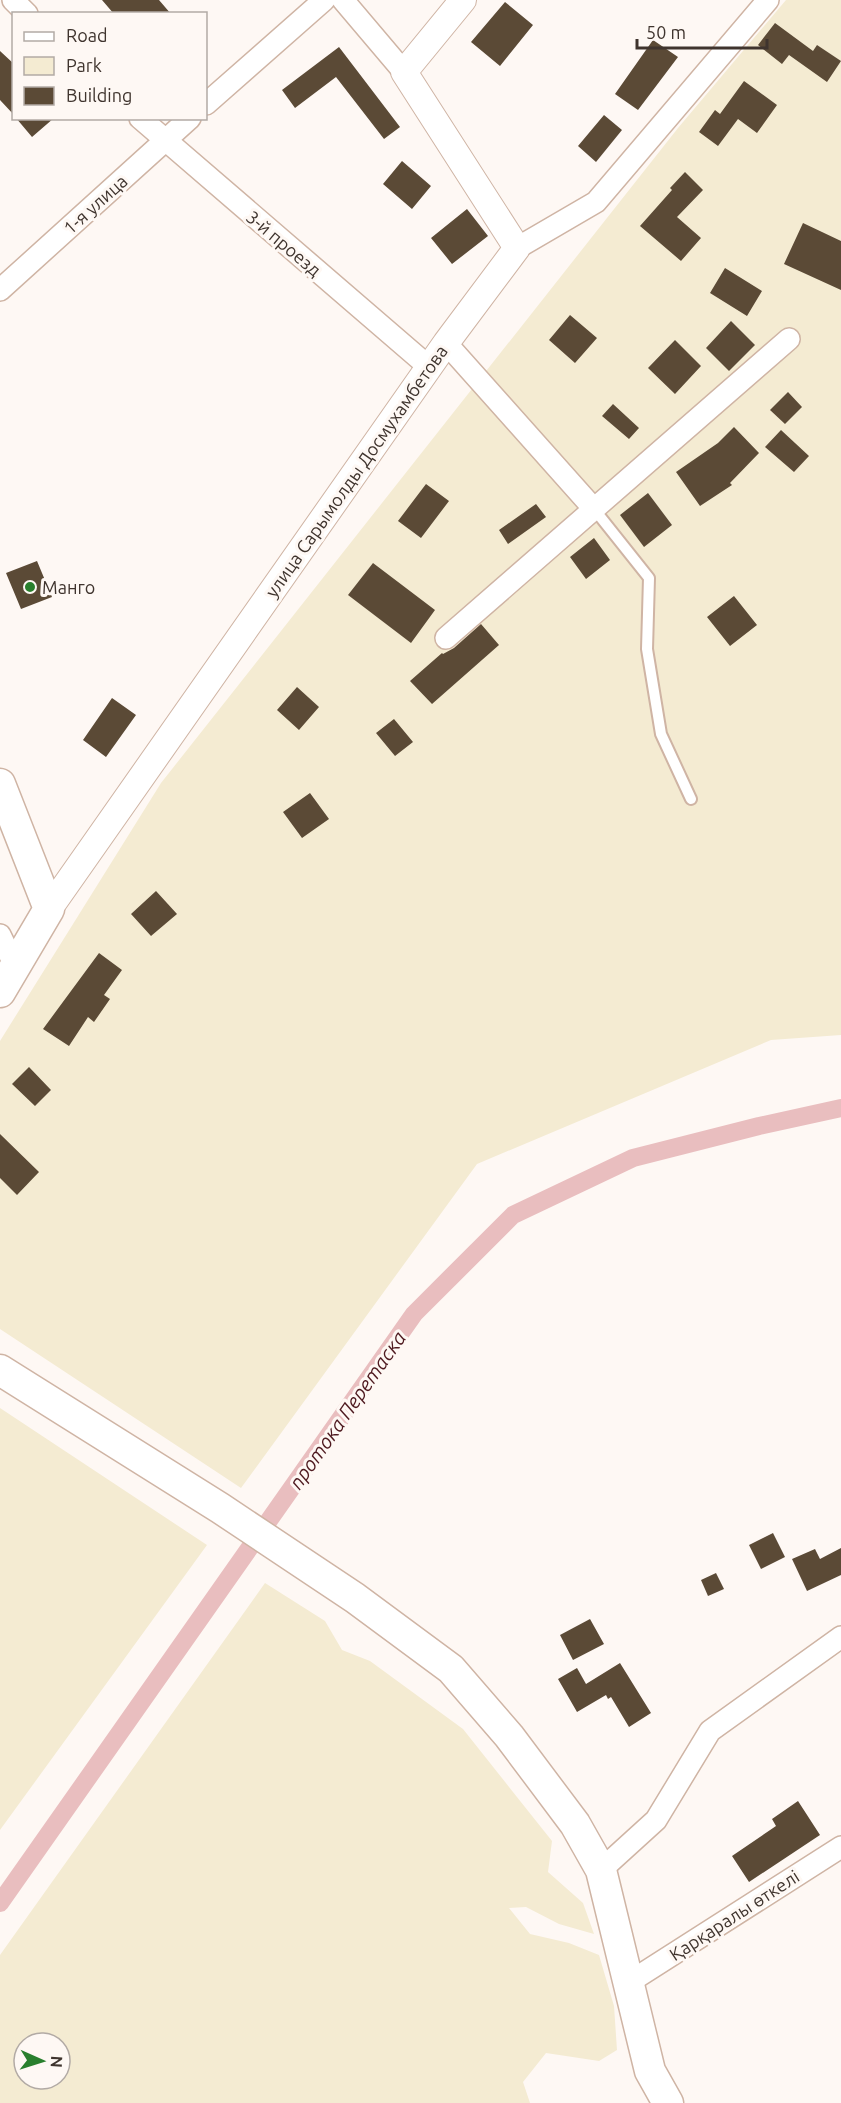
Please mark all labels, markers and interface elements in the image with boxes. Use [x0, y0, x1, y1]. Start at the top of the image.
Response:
legend [12, 12, 207, 120]
scale bar [637, 12, 768, 50]
text: 50 m [646, 22, 686, 42]
text: Road [66, 25, 108, 45]
text: Park [66, 55, 102, 75]
text: Building [66, 85, 132, 105]
street label: 1-я улица [59, 170, 131, 238]
street label: 3-й проезд [243, 206, 325, 280]
street label: улица Сарымолды Досмухамбетова [261, 341, 451, 601]
place label: Манго [42, 577, 95, 597]
marker: Манго [23, 580, 37, 594]
water label: протока Перетаска [284, 1327, 410, 1493]
street label: Қарқаралы өткелі [665, 1866, 803, 1964]
north arrow [12, 2031, 72, 2091]
text: N [48, 2055, 66, 2068]

